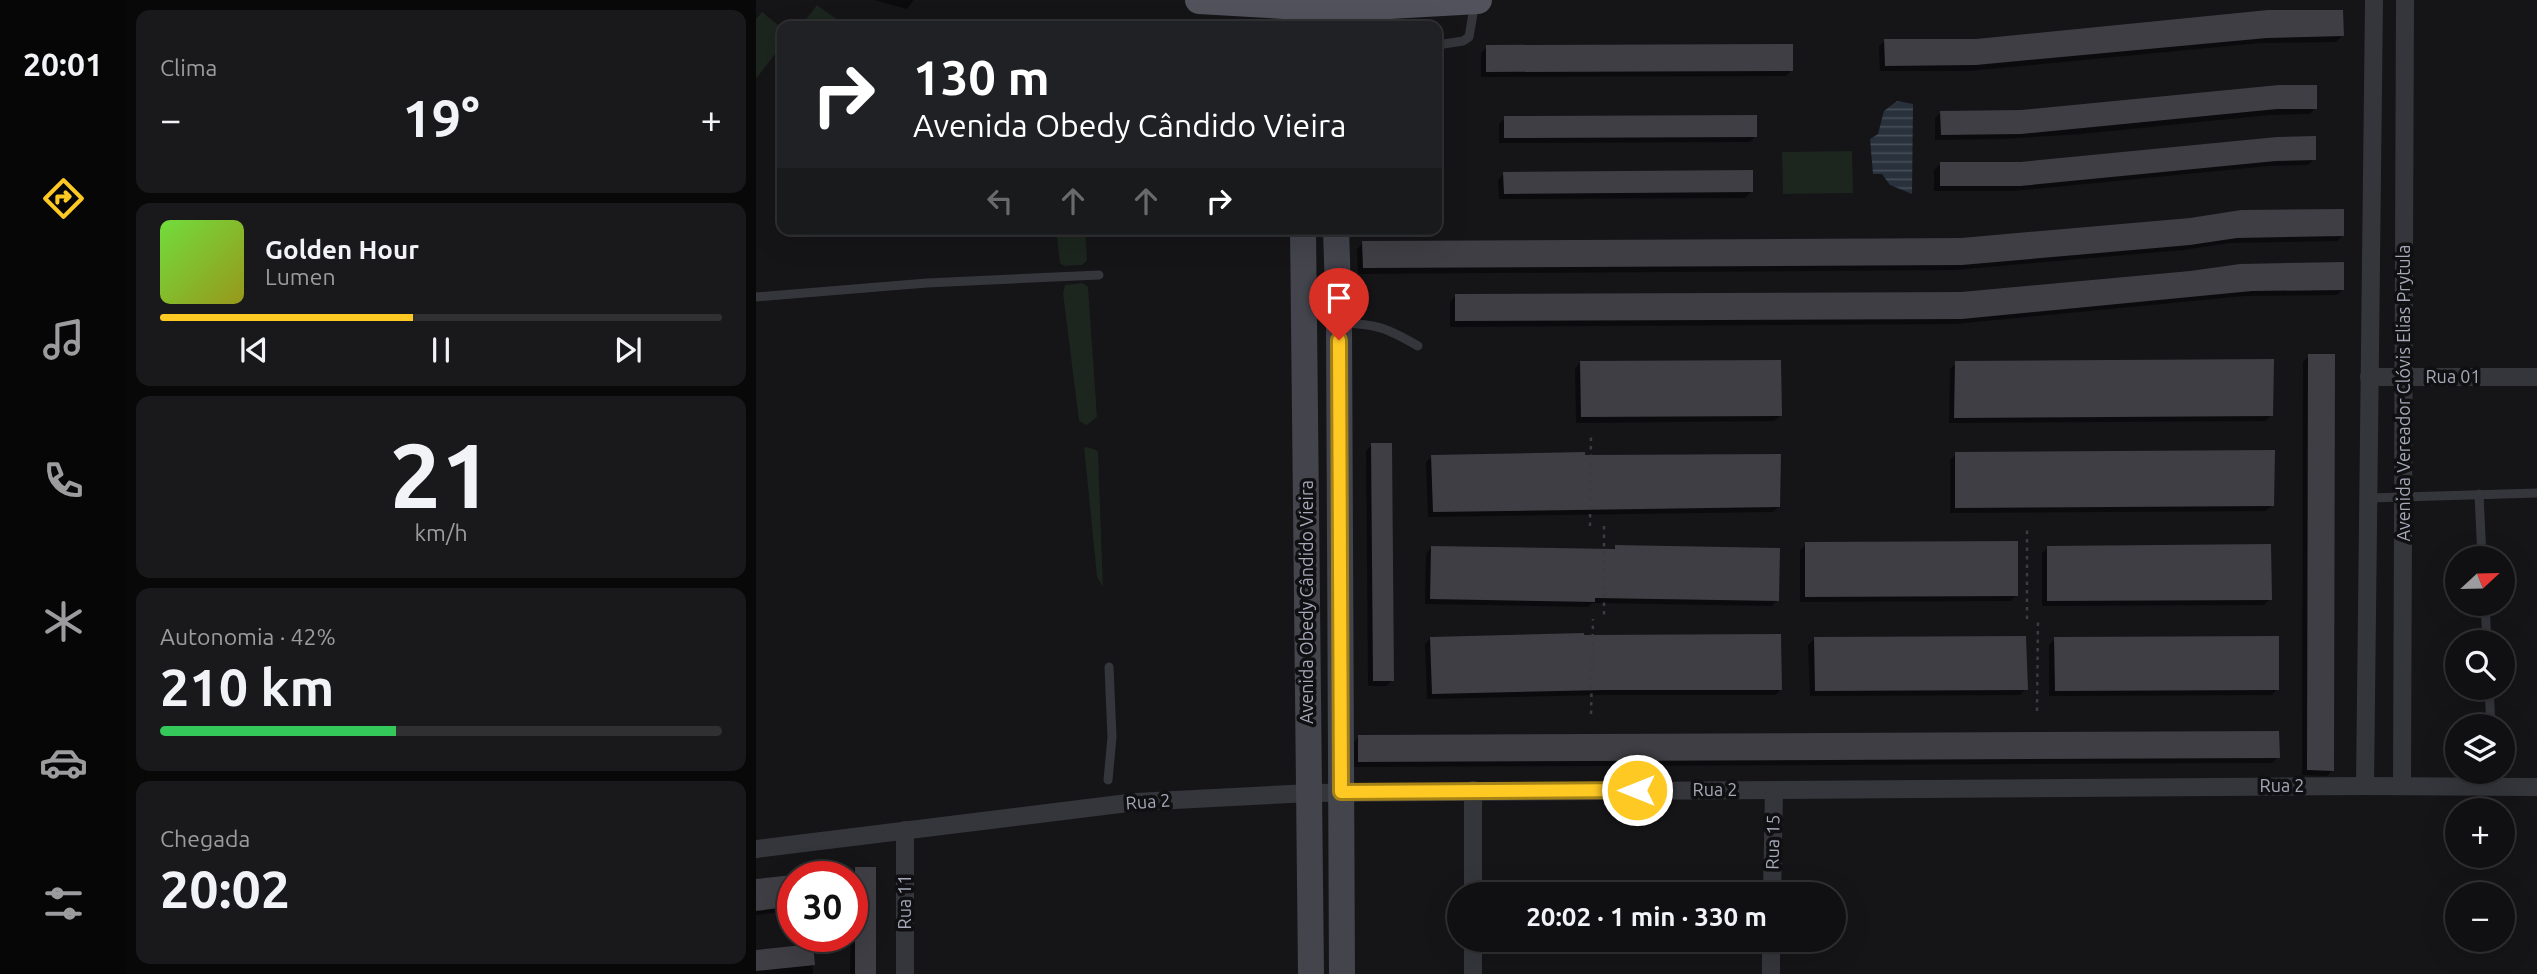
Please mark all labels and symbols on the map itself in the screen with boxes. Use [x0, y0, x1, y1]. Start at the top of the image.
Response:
street label: Avenida Vereador Clóvis Elias Prytula [2393, 244, 2413, 542]
pin [1309, 268, 1369, 340]
street label: Rua 01 [2425, 366, 2481, 386]
street label: Avenida Obedy Cândido Vieira [1296, 480, 1316, 724]
north arrow [2445, 546, 2515, 616]
position arrow [1600, 753, 1674, 827]
street label: Rua 2 [2259, 775, 2305, 795]
street label: Rua 2 [1692, 779, 1738, 799]
street label: Rua 2 [1125, 789, 1171, 813]
street label: Rua 15 [1762, 814, 1782, 870]
speed limit sign: 30 [777, 861, 868, 952]
street label: Rua 11 [894, 874, 914, 930]

